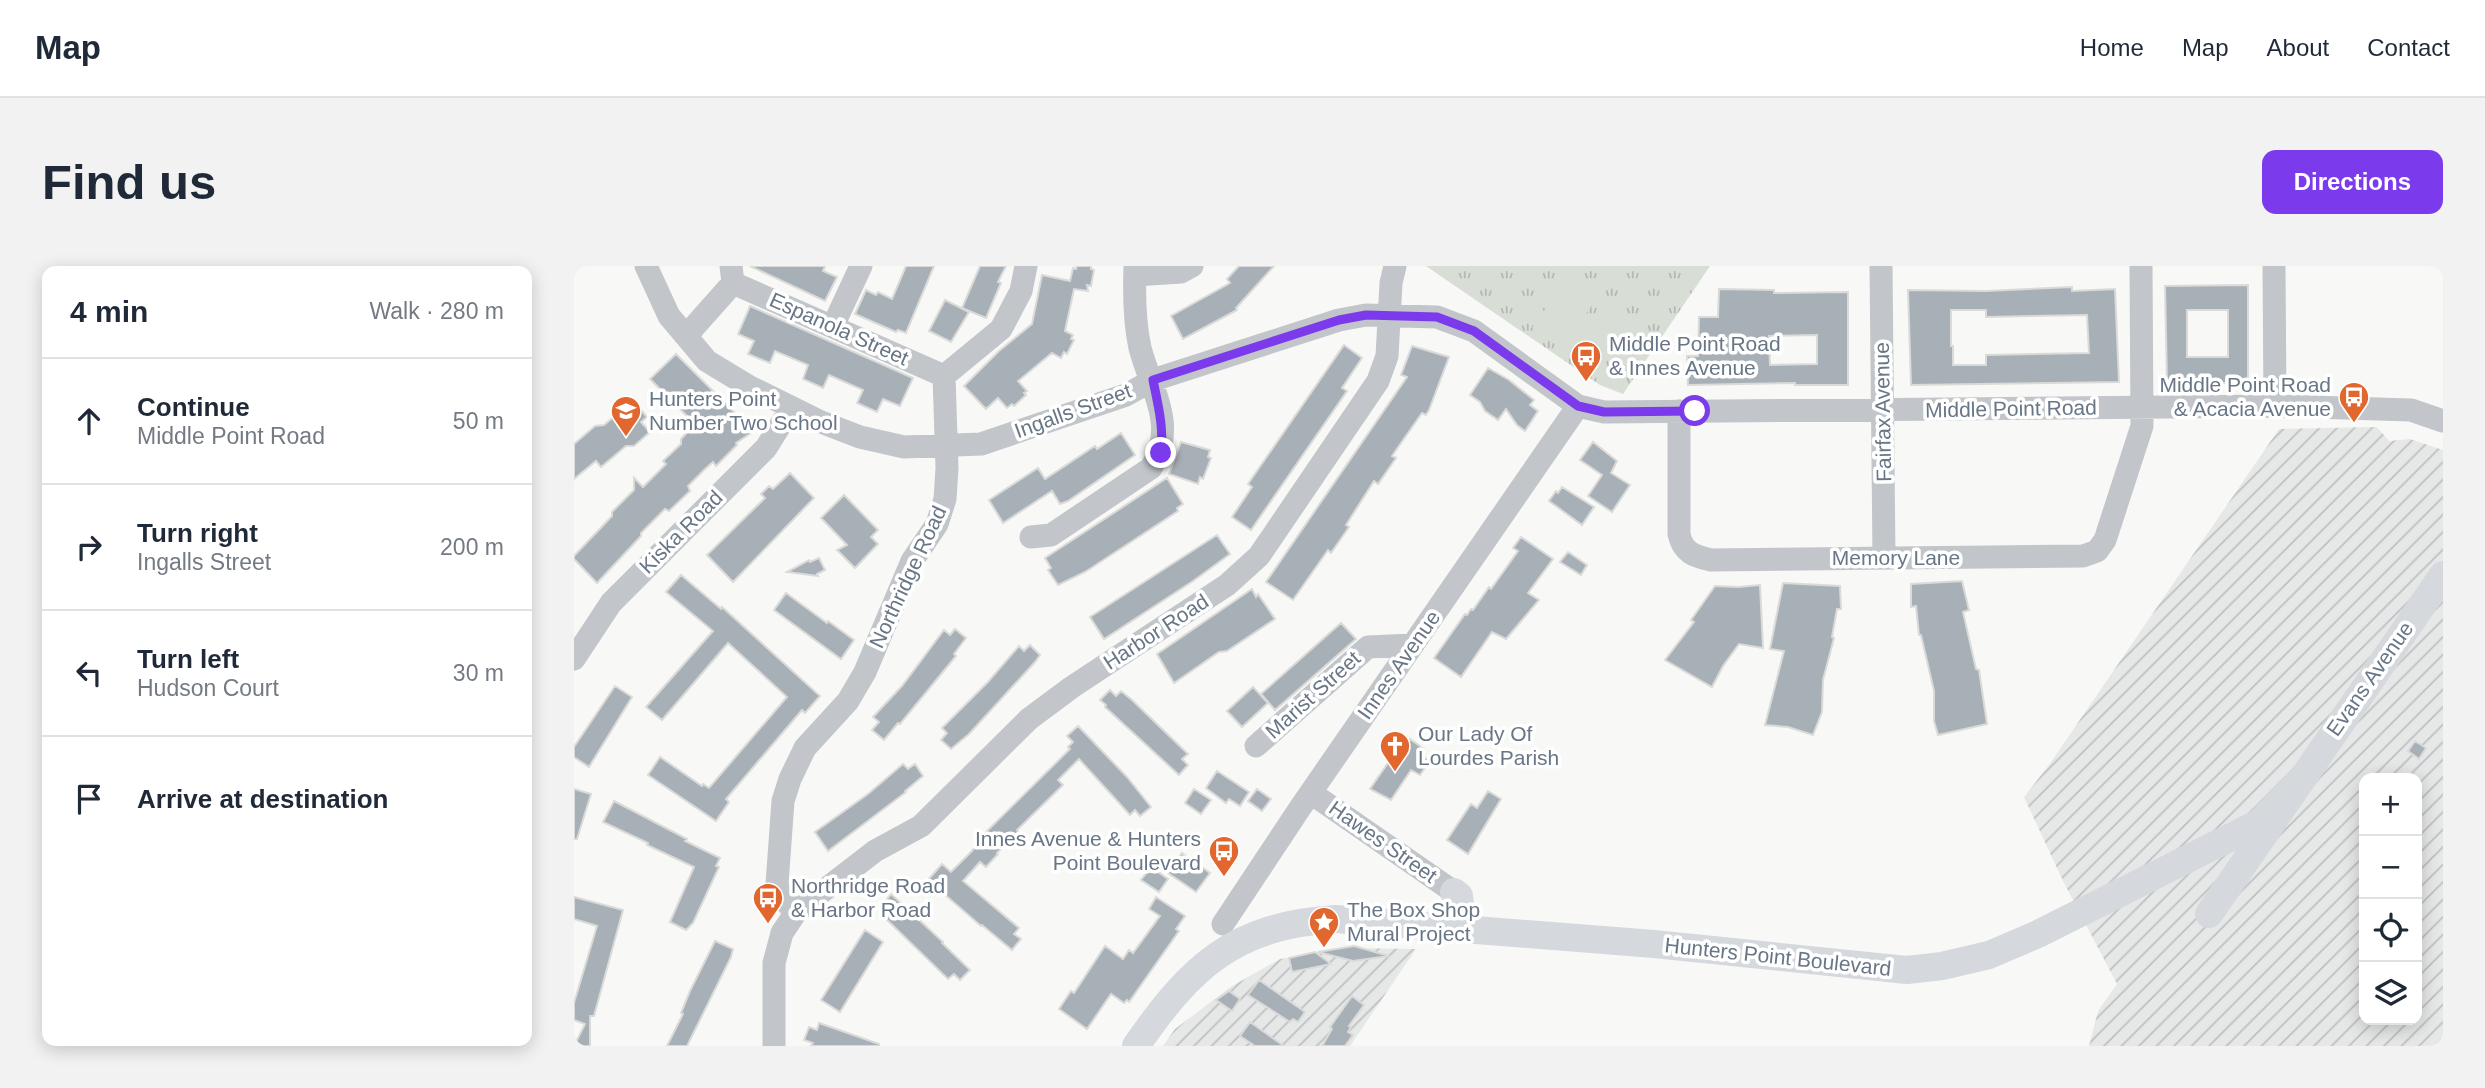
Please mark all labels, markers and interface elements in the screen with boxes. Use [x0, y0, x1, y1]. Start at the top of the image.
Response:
text: Map [35, 29, 101, 66]
text: Home [2080, 34, 2144, 61]
text: Map [2182, 34, 2229, 61]
text: About [2267, 34, 2329, 61]
text: Contact [2367, 34, 2450, 61]
button: Directions [2262, 150, 2443, 214]
text: Find us [42, 155, 216, 209]
street label: Espanola Street [766, 288, 912, 370]
text: 4 min [70, 295, 148, 328]
text: Walk · 280 m [369, 298, 504, 324]
place label: Middle Point Road & Innes Avenue [1609, 332, 1781, 379]
bus stop icon: Middle Point Road & Innes Avenue [1569, 339, 1603, 383]
street label: Fairfax Avenue [1870, 342, 1895, 482]
place label: Middle Point Road & Acacia Avenue [2159, 373, 2331, 420]
street label: Ingalls Street [1011, 379, 1134, 442]
bus stop icon: Middle Point Road & Acacia Avenue [2337, 380, 2371, 424]
place label: Hunters Point Number Two School [649, 387, 838, 434]
text: Continue [137, 392, 250, 422]
school or university icon: Hunters Point Number Two School [609, 394, 643, 438]
route start [1679, 395, 1710, 426]
street label: Middle Point Road [1925, 396, 2097, 421]
icon: ahead [70, 402, 108, 440]
text: 50 m [453, 408, 504, 434]
text: Middle Point Road [137, 423, 325, 449]
route end [1145, 437, 1176, 468]
street label: Kiska Road [635, 486, 727, 578]
street label: Northridge Road [865, 502, 951, 651]
text: Turn right [137, 518, 258, 548]
icon: right [70, 528, 108, 566]
text: 200 m [440, 534, 504, 560]
street label: Memory Lane [1832, 546, 1960, 569]
text: Ingalls Street [137, 549, 271, 575]
street label: Harbor Road [1099, 589, 1212, 674]
street label: Innes Avenue [1353, 606, 1444, 723]
street label: Evans Avenue [2322, 617, 2417, 740]
text: Turn left [137, 644, 239, 674]
street label: Marist Street [1261, 646, 1365, 743]
icon: left [70, 654, 108, 692]
text: 30 m [453, 660, 504, 686]
text: Hudson Court [137, 675, 279, 701]
place label: Our Lady Of Lourdes Parish [1418, 722, 1559, 769]
church icon: Our Lady Of Lourdes Parish [1378, 729, 1412, 773]
map controls [2359, 773, 2422, 1025]
button: + [2359, 773, 2422, 836]
icon: arrive [70, 780, 108, 818]
text: Arrive at destination [137, 784, 388, 814]
street label: Hawes Street [1325, 796, 1442, 887]
place label: Innes Avenue & Hunters Point Boulevard [975, 827, 1201, 874]
bus stop icon: Innes Avenue & Hunters Point Boulevard [1207, 834, 1241, 878]
button: − [2359, 836, 2422, 899]
place label: Northridge Road & Harbor Road [791, 874, 945, 921]
bus stop icon: Northridge Road & Harbor Road [751, 881, 785, 925]
place label: The Box Shop Mural Project [1347, 898, 1480, 945]
button: locate [2359, 899, 2422, 962]
place icon: The Box Shop Mural Project [1307, 905, 1341, 949]
street label: Hunters Point Boulevard [1664, 933, 1892, 980]
button: layers [2359, 962, 2422, 1025]

